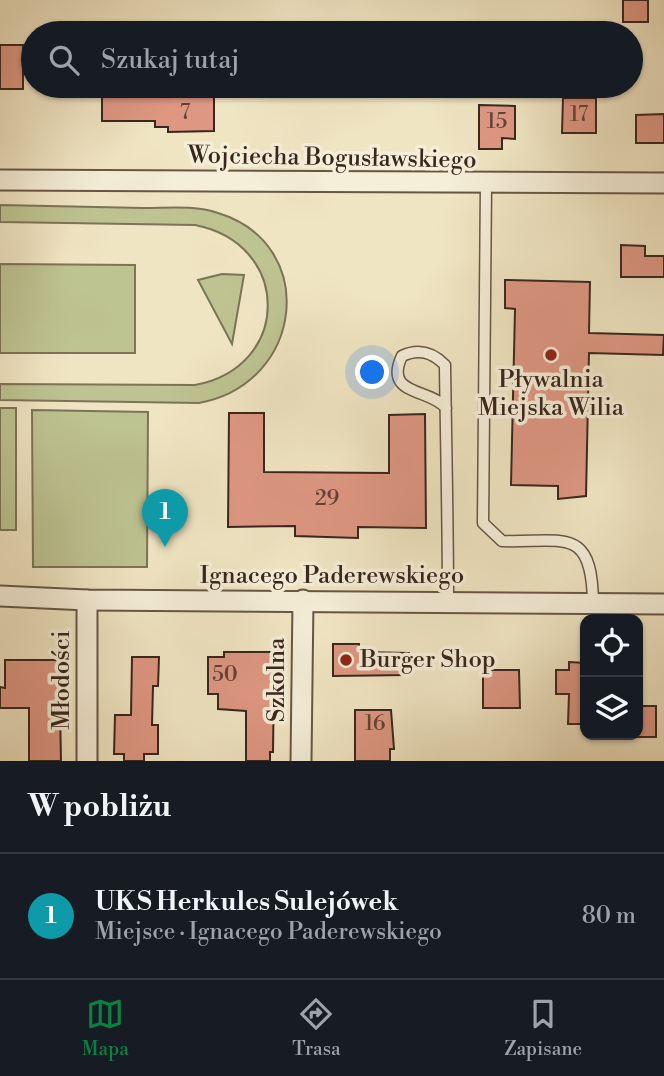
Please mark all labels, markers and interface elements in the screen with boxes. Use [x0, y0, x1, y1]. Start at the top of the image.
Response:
search box [21, 21, 643, 98]
icon: search [45, 41, 83, 79]
text: Szukaj tutaj [101, 44, 240, 76]
house number: 7 [180, 100, 191, 126]
house number: 17 [570, 102, 589, 128]
house number: 15 [487, 109, 507, 135]
street label: Wojciecha Bogusławskiego [186, 140, 477, 176]
marker: Pływalnia Miejska Wilia [543, 347, 559, 363]
your location [355, 355, 389, 389]
place label: Pływalnia Miejska Wilia [478, 365, 625, 423]
house number: 29 [315, 486, 339, 512]
pin: 1 [142, 489, 188, 547]
street label: Ignacego Paderewskiego [200, 561, 464, 591]
map controls [580, 614, 643, 740]
button: locate [580, 614, 643, 677]
street label: Młodości [47, 630, 77, 730]
street label: Szkolna [262, 637, 292, 722]
place label: Burger Shop [359, 645, 496, 675]
marker: Burger Shop [338, 652, 354, 668]
house number: 50 [212, 662, 238, 688]
button: layers [580, 677, 643, 740]
house number: 16 [364, 711, 386, 737]
text: W pobliżu [28, 788, 171, 826]
text: UKS Herkules Sulejówek [95, 886, 398, 918]
text: 1 [45, 902, 57, 930]
text: 80 m [582, 902, 636, 930]
text: Miejsce · Ignacego Paderewskiego [95, 918, 442, 946]
tab: Mapa [82, 995, 129, 1061]
tab: Trasa [292, 995, 341, 1061]
tab: Zapisane [504, 995, 582, 1061]

